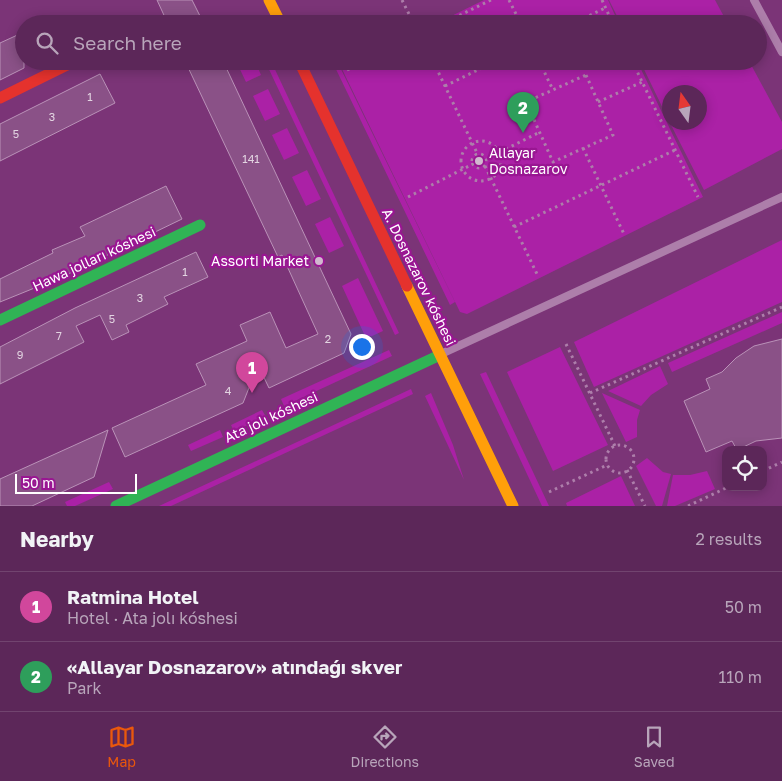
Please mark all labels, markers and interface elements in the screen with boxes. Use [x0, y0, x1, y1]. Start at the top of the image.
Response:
search box [15, 15, 767, 70]
icon: search [33, 29, 61, 57]
text: Search here [73, 31, 182, 54]
north arrow [662, 85, 707, 130]
house number: 1 [87, 90, 93, 103]
pin: 2 [507, 92, 539, 133]
house number: 3 [49, 110, 55, 123]
house number: 5 [13, 127, 19, 140]
place label: Allayar Dosnazarov [489, 144, 568, 177]
house number: 141 [242, 152, 260, 165]
marker: Allayar Dosnazarov [473, 155, 485, 167]
street label: A. Dosnazarov kóshesi [379, 205, 460, 348]
street label: Hawa jolları kóshesi [29, 223, 158, 295]
place label: Assorti Market [211, 252, 309, 269]
marker: Assorti Market [313, 255, 325, 267]
house number: 1 [182, 265, 188, 278]
house number: 3 [137, 291, 143, 304]
house number: 5 [109, 312, 115, 325]
house number: 7 [56, 329, 62, 342]
house number: 2 [325, 332, 331, 345]
your location [349, 334, 375, 360]
house number: 9 [17, 348, 23, 361]
pin: 1 [236, 352, 268, 393]
house number: 4 [225, 384, 232, 397]
street label: Ata jolı kóshesi [221, 387, 320, 446]
map controls [722, 446, 767, 491]
button: locate [722, 446, 767, 491]
scale bar [15, 471, 138, 494]
text: 50 m [22, 474, 55, 491]
text: Nearby [20, 526, 94, 552]
text: 2 results [696, 529, 762, 549]
text: Ratmina Hotel [67, 585, 199, 608]
text: 1 [32, 597, 40, 617]
text: 50 m [725, 597, 762, 617]
text: Hotel · Ata jolı kóshesi [67, 608, 238, 628]
text: «Allayar Dosnazarov» atındaǵı skver [67, 655, 402, 678]
text: 2 [31, 667, 41, 687]
text: 110 m [718, 667, 762, 687]
text: Park [67, 678, 102, 698]
tab: Map [107, 723, 136, 770]
tab: Directions [351, 723, 419, 770]
tab: Saved [634, 723, 675, 770]

